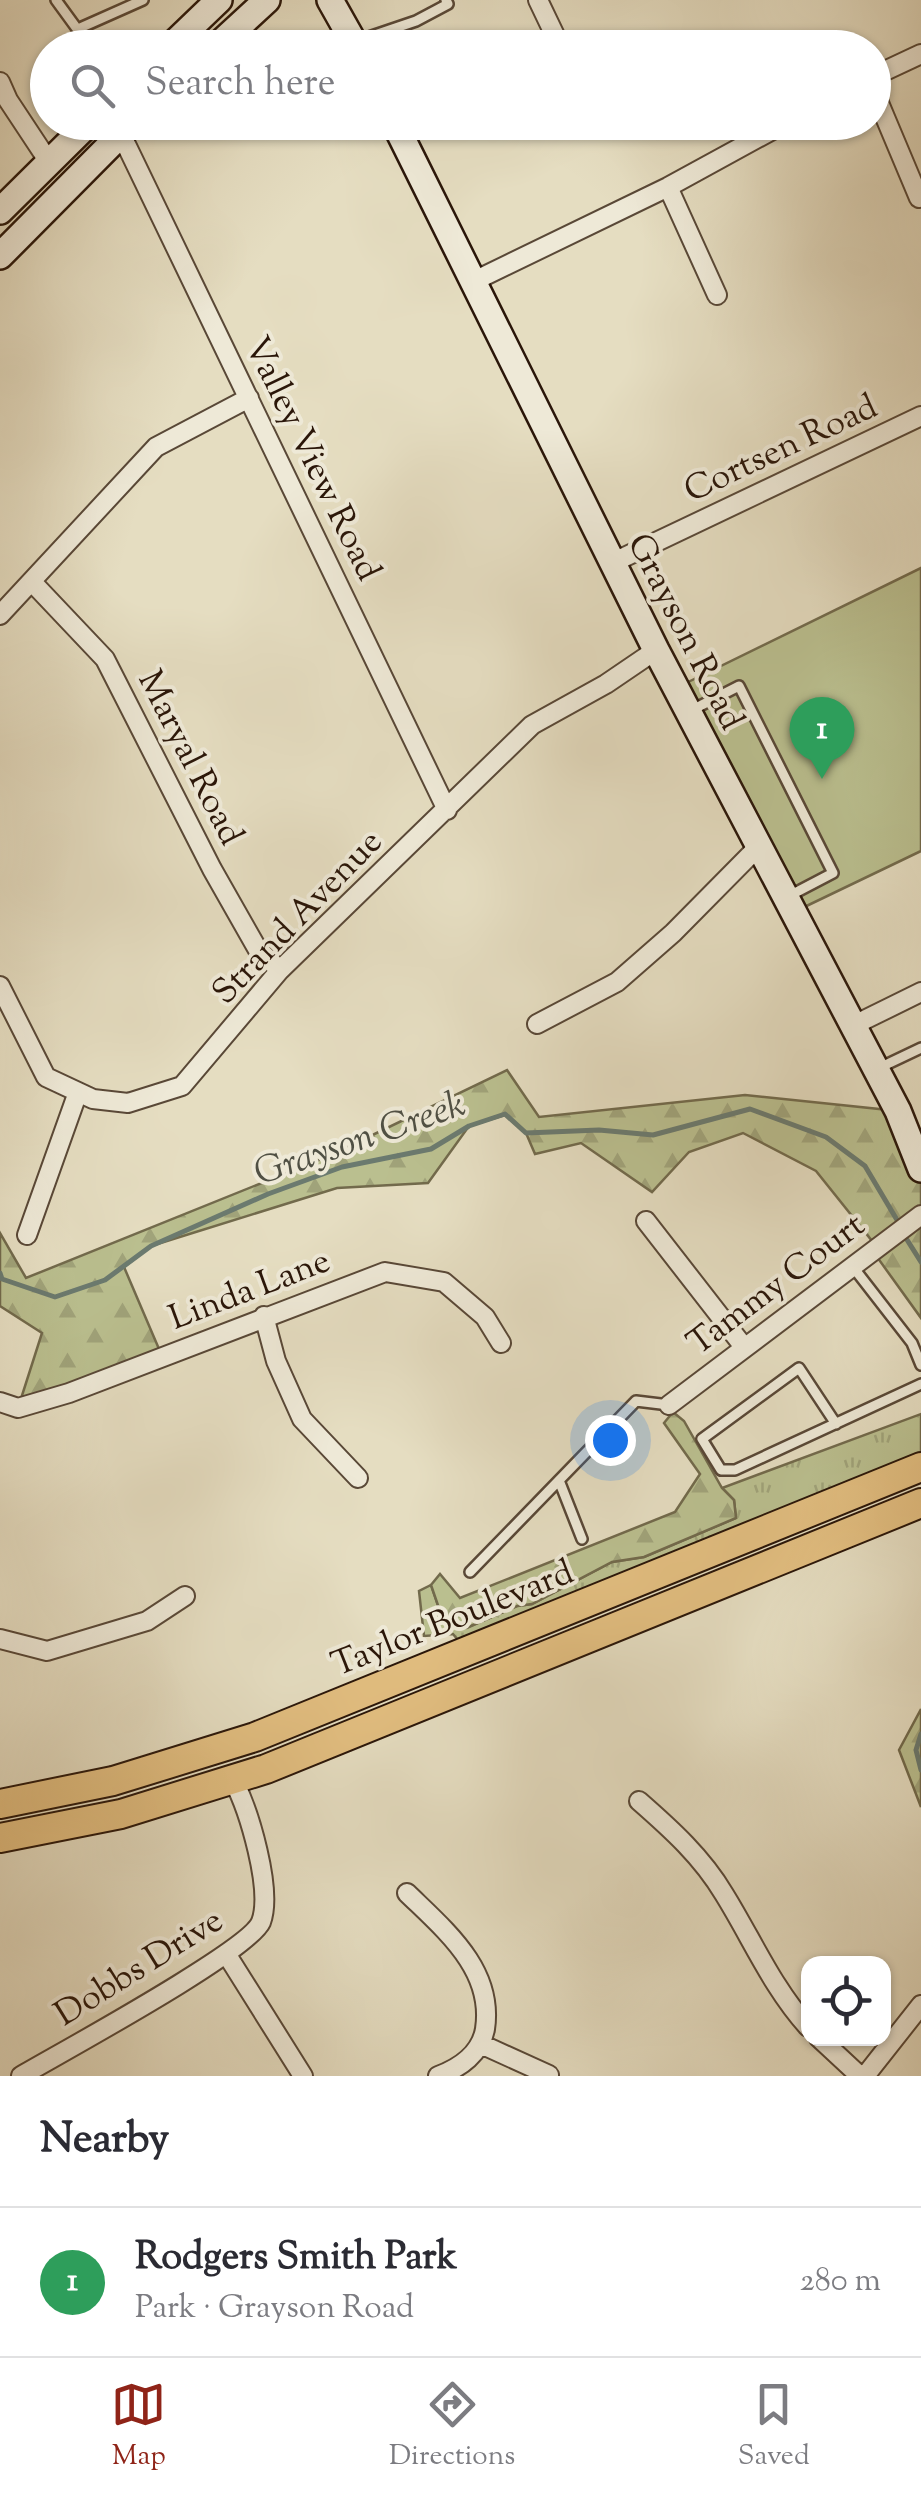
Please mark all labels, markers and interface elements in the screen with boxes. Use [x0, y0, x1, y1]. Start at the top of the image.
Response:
search box [30, 30, 891, 140]
icon: search [65, 58, 120, 113]
text: Search here [145, 58, 336, 112]
street label: Valley View Road [230, 329, 392, 591]
street label: Cortsen Road [676, 383, 887, 517]
street label: Grayson Road [612, 525, 755, 740]
street label: Maryal Road [123, 662, 255, 855]
pin: 1 [790, 696, 854, 779]
street label: Strand Avenue [201, 819, 396, 1018]
water label: Grayson Creek [248, 1079, 473, 1202]
street label: Tammy Court [677, 1202, 877, 1370]
street label: Linda Lane [162, 1237, 338, 1345]
your location [585, 1415, 636, 1466]
street label: Taylor Boulevard [325, 1548, 582, 1692]
street label: Dobbs Drive [46, 1897, 234, 2041]
map controls [801, 1956, 891, 2046]
button: locate [801, 1956, 891, 2046]
text: Nearby [40, 2111, 169, 2171]
text: Rodgers Smith Park [135, 2232, 457, 2286]
text: 1 [67, 2259, 78, 2305]
text: 280 m [800, 2259, 881, 2305]
text: Park · Grayson Road [135, 2286, 414, 2332]
tab: Map [111, 2377, 166, 2477]
tab: Directions [389, 2377, 515, 2477]
tab: Saved [738, 2377, 810, 2477]

